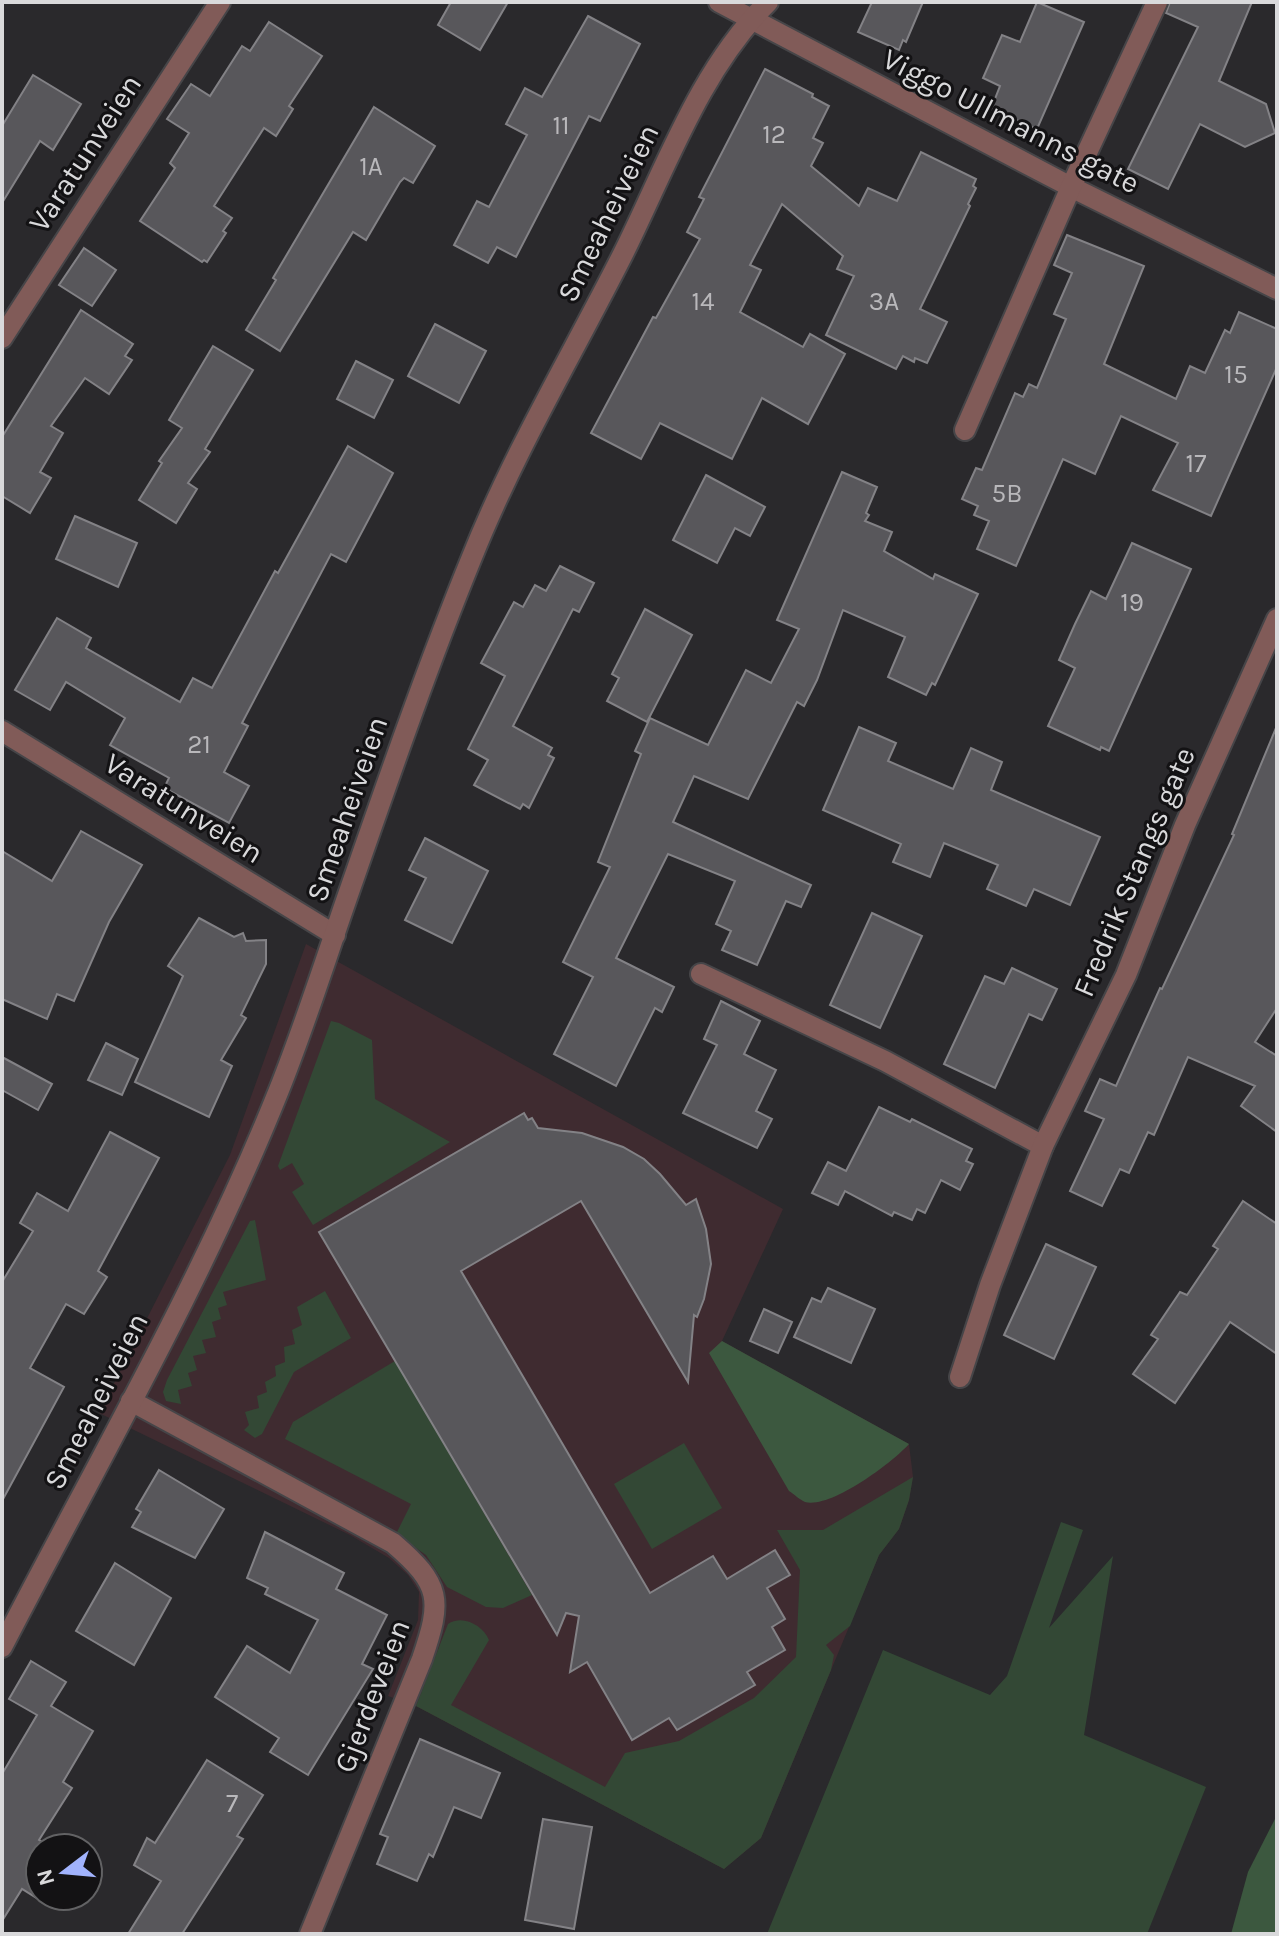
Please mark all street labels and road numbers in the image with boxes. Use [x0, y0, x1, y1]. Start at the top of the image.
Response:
street label: Viggo Ullmanns gate [877, 41, 1145, 201]
street label: Varatunveien [21, 68, 149, 238]
street label: Smeaheiveien [549, 118, 667, 308]
street label: Smeaheiveien [298, 712, 396, 906]
street label: Fredrik Stangs gate [1065, 742, 1203, 1002]
street label: Varatunveien [98, 745, 270, 871]
street label: Smeaheiveien [36, 1307, 156, 1495]
street label: Gjerdeveien [326, 1614, 418, 1778]

